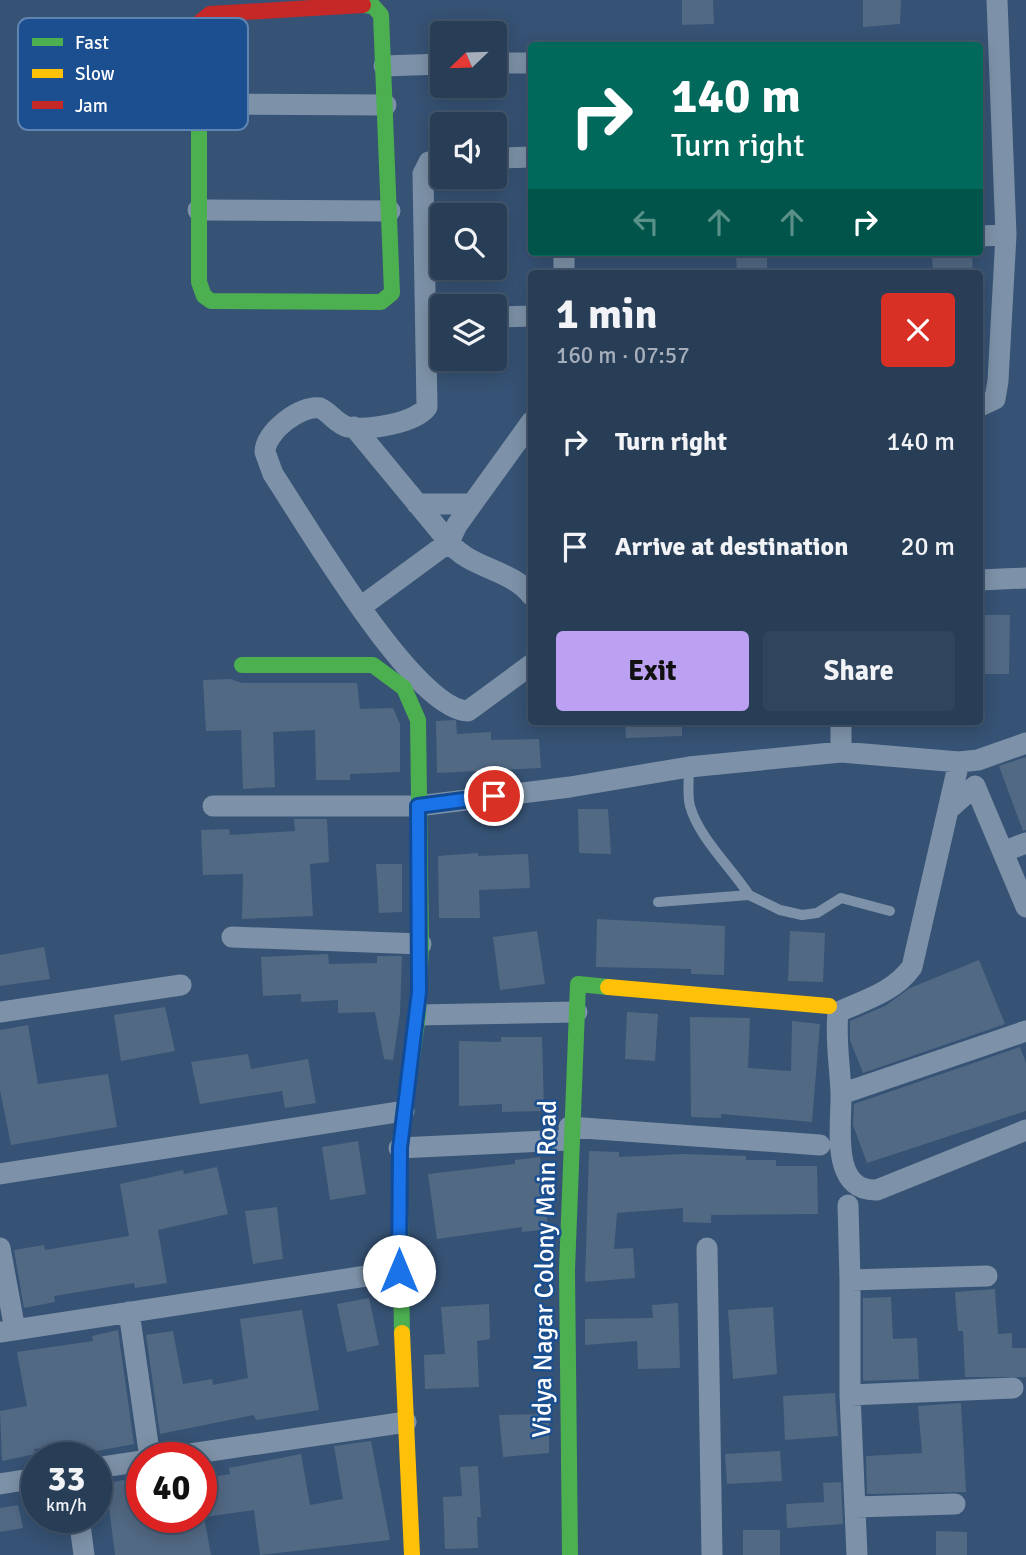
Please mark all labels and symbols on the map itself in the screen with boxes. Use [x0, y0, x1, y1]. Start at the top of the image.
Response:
legend [18, 18, 248, 130]
north arrow [430, 21, 508, 98]
text: Fast [75, 31, 109, 55]
text: Slow [75, 62, 115, 86]
text: Jam [75, 94, 108, 118]
pin [464, 766, 524, 826]
street label: Vidya Nagar Colony Main Road [526, 1100, 564, 1438]
position arrow [362, 1234, 436, 1308]
speed limit sign: 40 [126, 1442, 217, 1533]

